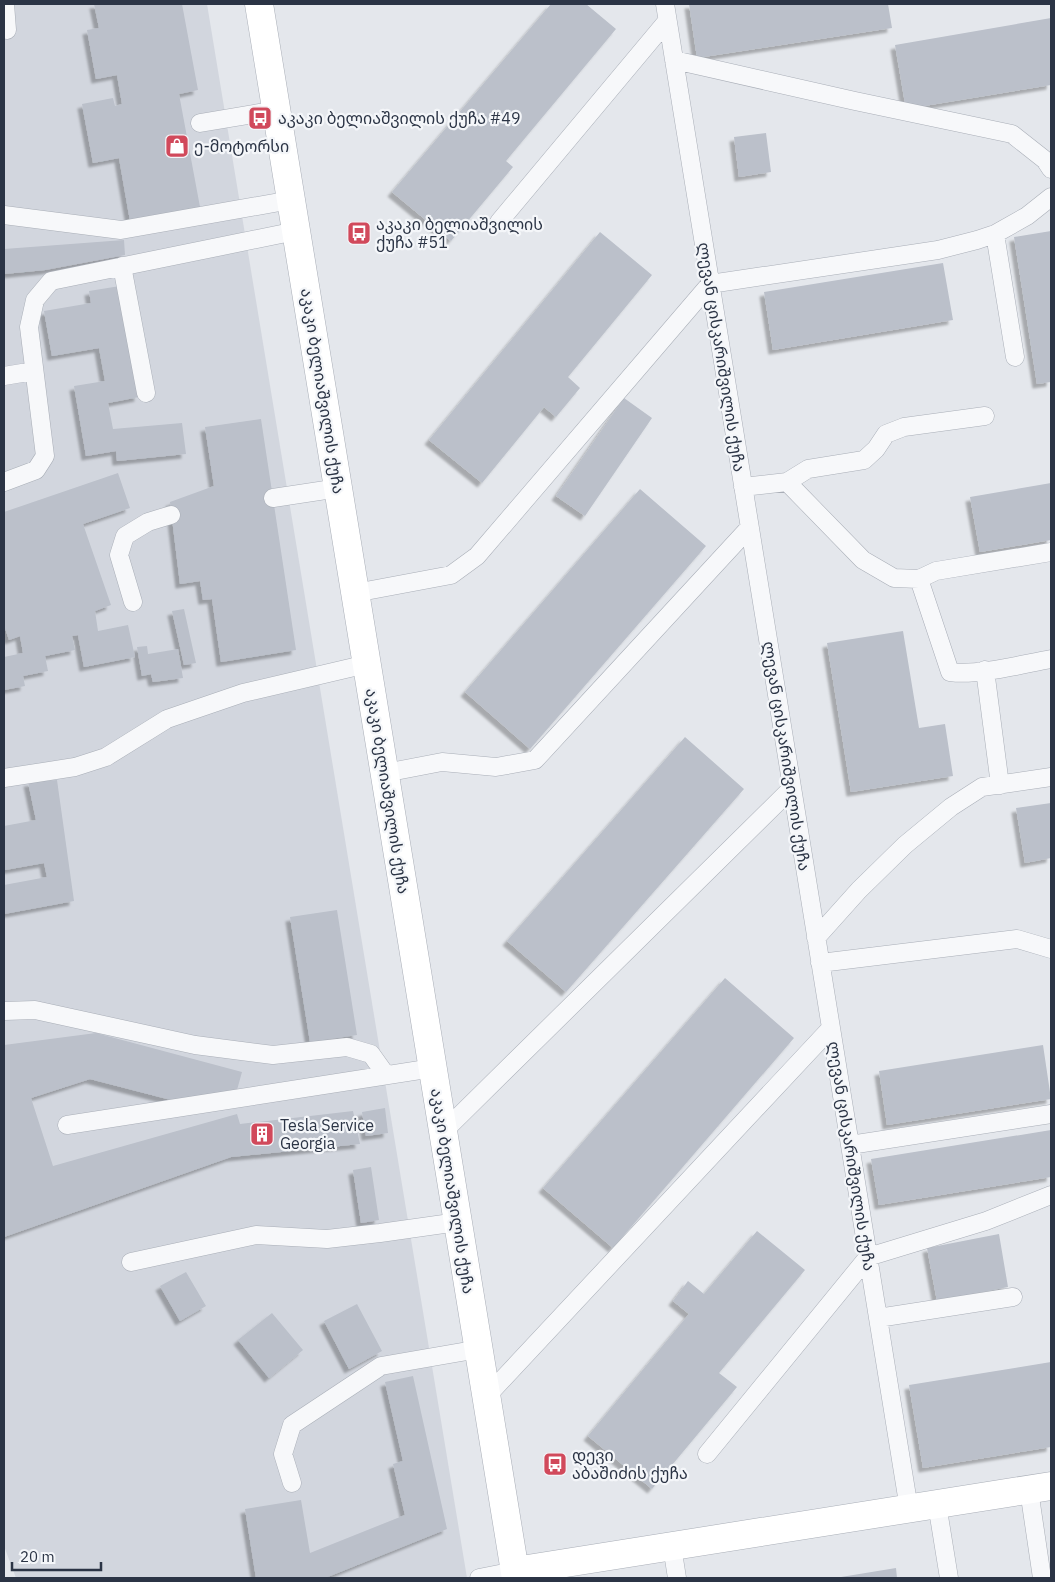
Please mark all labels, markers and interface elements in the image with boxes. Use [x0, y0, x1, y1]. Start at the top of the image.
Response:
bus stop icon: აკაკი ბელიაშვილის ქუჩა #49 [247, 105, 273, 131]
place label: აკაკი ბელიაშვილის ქუჩა #49 [278, 108, 520, 129]
shop icon: ე-მოტორსი [164, 133, 190, 159]
place label: ე-მოტორსი [194, 136, 289, 156]
place label: აკაკი ბელიაშვილის ქუჩა #51 [376, 214, 543, 252]
bus stop icon: აკაკი ბელიაშვილის ქუჩა #51 [346, 220, 372, 246]
street label: ლევან ცისკარიშვილის ქუჩა [693, 241, 750, 473]
street label: აკაკი ბელიაშვილის ქუჩა [296, 287, 349, 495]
street label: ლევან ცისკარიშვილის ქუჩა [758, 640, 815, 872]
street label: აკაკი ბელიაშვილის ქუჩა [361, 687, 414, 895]
street label: ლევან ცისკარიშვილის ქუჩა [823, 1040, 880, 1272]
street label: აკაკი ბელიაშვილის ქუჩა [426, 1087, 479, 1295]
place label: Tesla Service Georgia [280, 1115, 374, 1153]
building icon: Tesla Service Georgia [249, 1121, 275, 1147]
place label: დევი აბაშიძის ქუჩა [572, 1445, 688, 1483]
bus stop icon: დევი აბაშიძის ქუჩა [542, 1451, 568, 1477]
scale bar [12, 1540, 101, 1572]
text: 20 m [20, 1547, 55, 1566]

